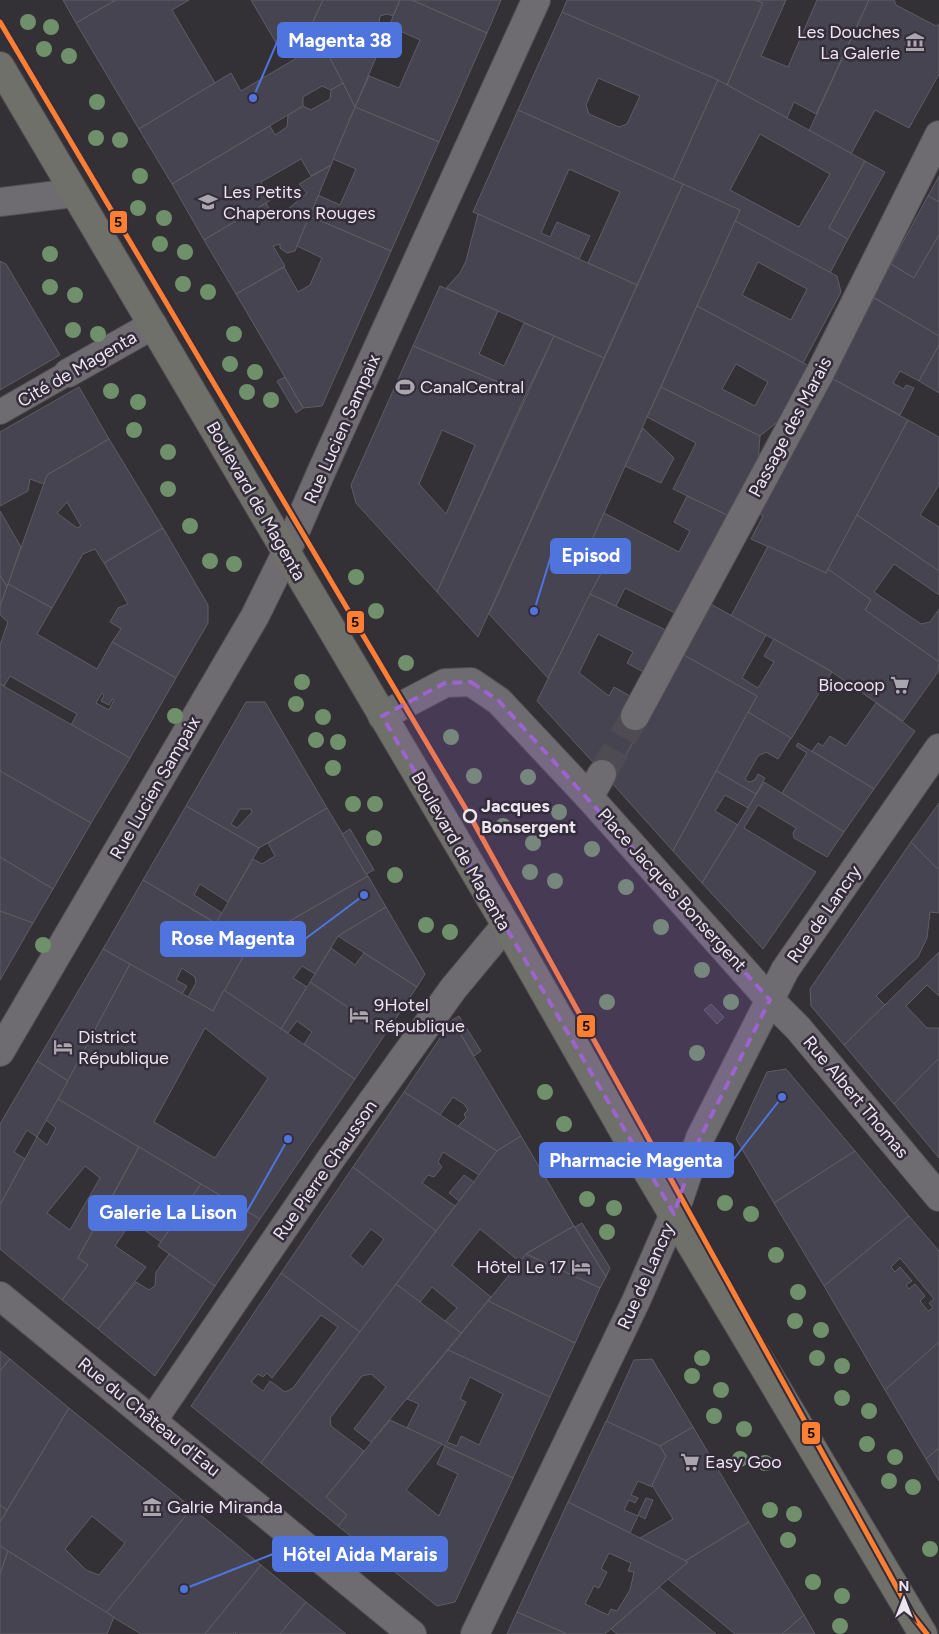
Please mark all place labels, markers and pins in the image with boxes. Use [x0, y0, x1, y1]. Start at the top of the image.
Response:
place label: Les Douches La Galerie [797, 21, 900, 64]
callout: Magenta 38 [278, 23, 401, 57]
museum icon: Les Douches La Galerie [904, 31, 926, 53]
place label: Les Petits Chaperons Rouges [223, 181, 376, 224]
school or university icon: Les Petits Chaperons Rouges [197, 191, 219, 213]
sports icon: CanalCentral [394, 376, 416, 398]
place label: CanalCentral [420, 376, 524, 398]
callout: Episod [551, 539, 630, 573]
place label: Biocoop [818, 674, 885, 696]
supermarket icon: Biocoop [889, 674, 911, 696]
place label: Jacques Bonsergent [481, 795, 576, 838]
marker: Jacques Bonsergent [463, 809, 477, 823]
callout: Rose Magenta [161, 922, 305, 956]
place label: 9Hotel République [374, 994, 465, 1037]
hotel icon: 9Hotel République [348, 1004, 370, 1026]
place label: District République [78, 1026, 169, 1069]
hotel icon: District République [52, 1036, 74, 1058]
callout: Pharmacie Magenta [540, 1143, 733, 1177]
callout: Galerie La Lison [89, 1196, 246, 1230]
place label: Hôtel Le 17 [476, 1256, 566, 1278]
hotel icon: Hôtel Le 17 [570, 1256, 592, 1278]
supermarket icon: Easy Goo [679, 1451, 701, 1473]
place label: Easy Goo [705, 1451, 782, 1473]
museum icon: Galrie Miranda [141, 1496, 163, 1518]
place label: Galrie Miranda [167, 1496, 283, 1518]
callout: Hôtel Aida Marais [273, 1537, 447, 1571]

